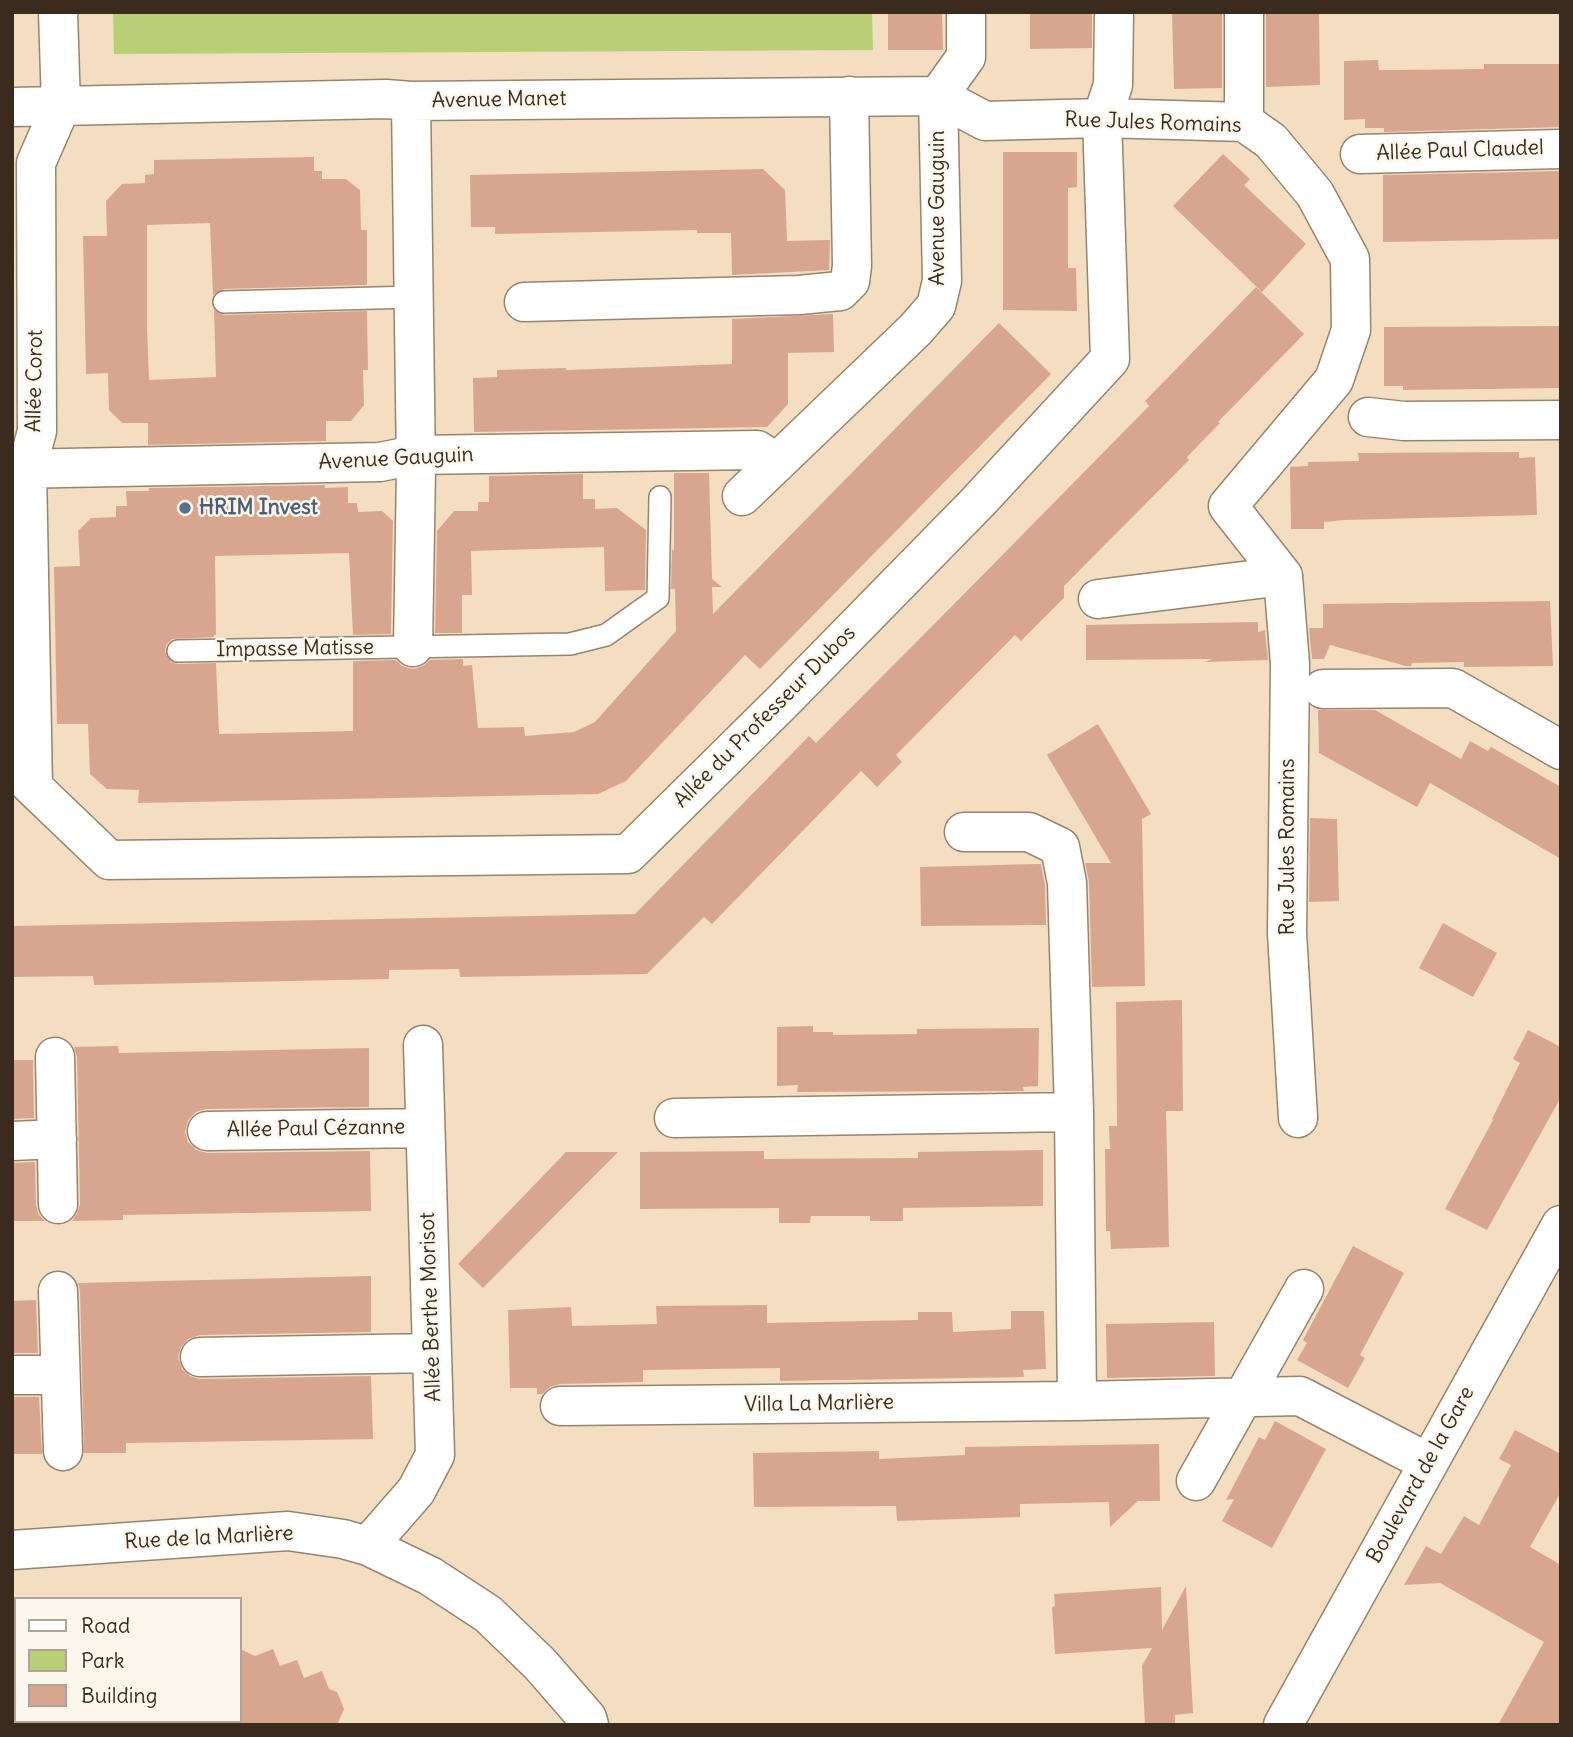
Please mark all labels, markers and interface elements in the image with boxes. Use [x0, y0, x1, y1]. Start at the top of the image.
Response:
street label: Avenue Manet [431, 86, 567, 114]
street label: Rue Jules Romains [1064, 107, 1242, 139]
street label: Avenue Gauguin [925, 130, 951, 286]
street label: Allée Paul Claudel [1376, 135, 1544, 167]
street label: Allée Corot [22, 329, 48, 433]
street label: Avenue Gauguin [318, 442, 474, 476]
place label: HRIM Invest [199, 495, 318, 521]
marker: HRIM Invest [177, 500, 193, 516]
street label: Allée du Professeur Dubos [669, 621, 861, 813]
street label: Impasse Matisse [216, 635, 374, 663]
street label: Rue Jules Romains [1275, 758, 1301, 936]
street label: Allée Paul Cézanne [226, 1115, 406, 1143]
street label: Allée Berthe Morisot [415, 1212, 447, 1402]
street label: Boulevard de la Gare [1362, 1382, 1480, 1568]
street label: Villa La Marlière [744, 1390, 894, 1418]
street label: Rue de la Marlière [124, 1521, 294, 1555]
legend [14, 1597, 242, 1723]
text: Road [81, 1612, 130, 1639]
text: Park [81, 1647, 124, 1674]
text: Building [81, 1682, 157, 1709]

